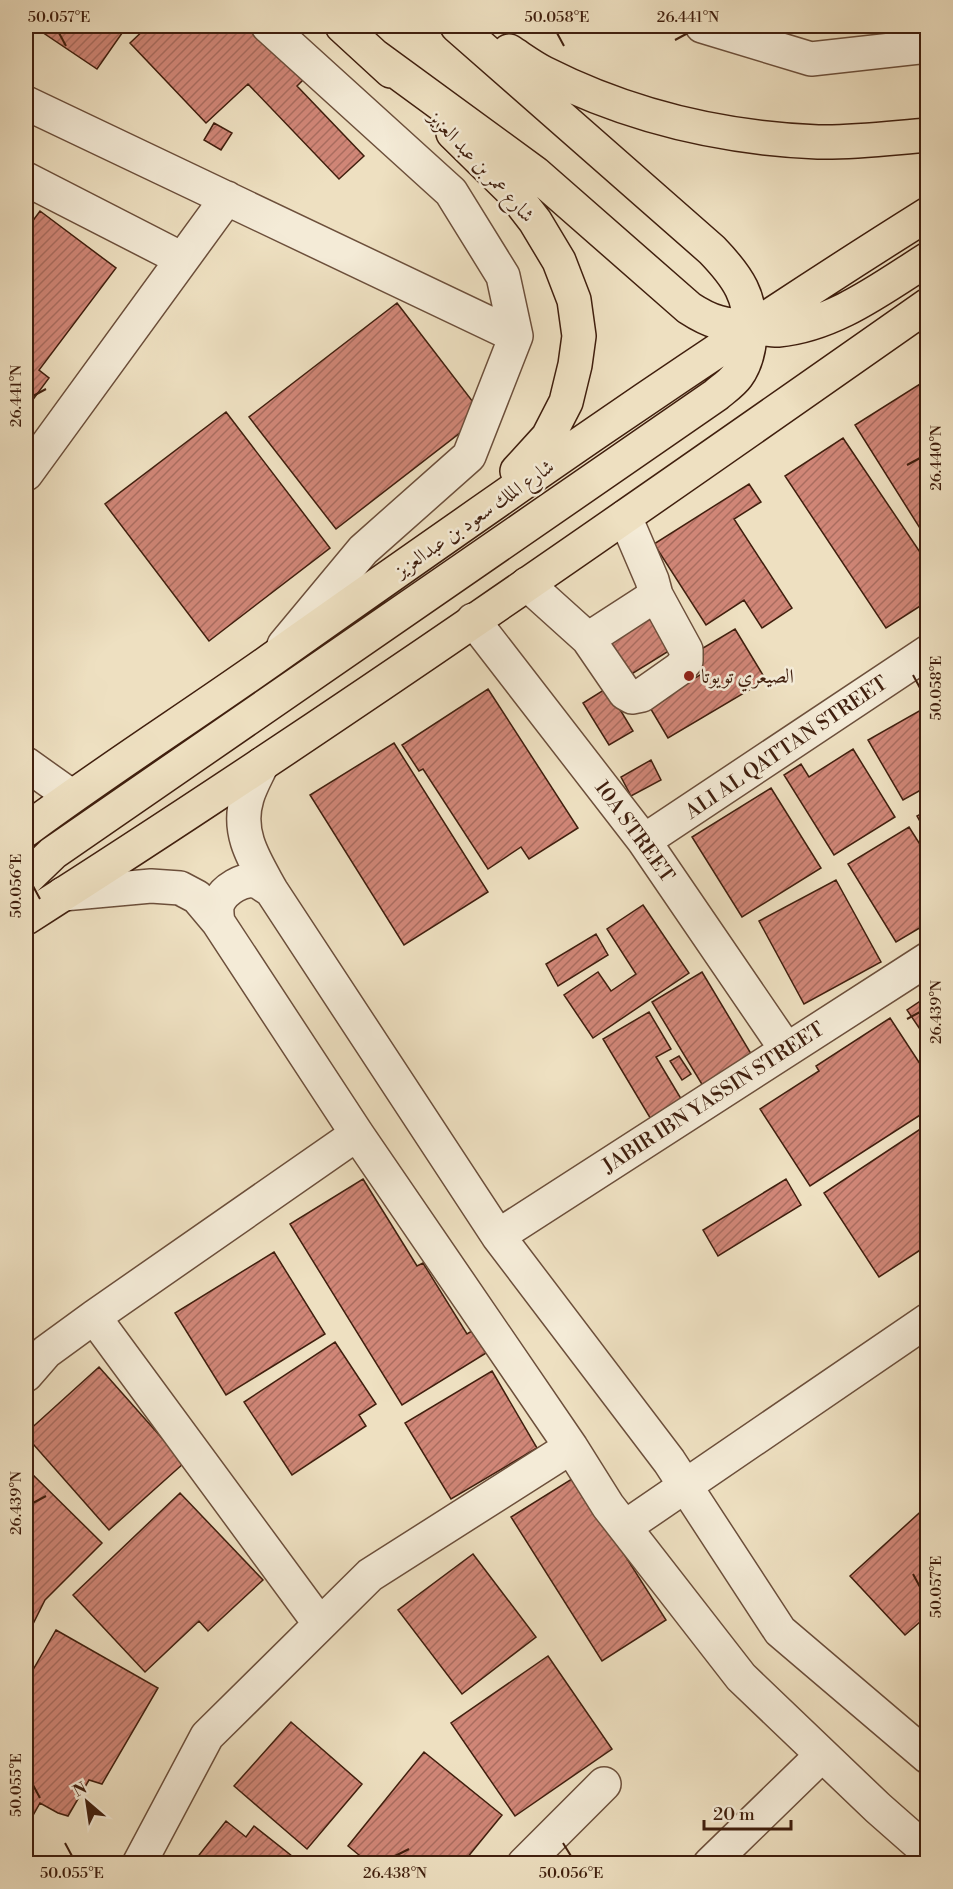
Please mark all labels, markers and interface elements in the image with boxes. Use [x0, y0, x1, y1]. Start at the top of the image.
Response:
text: 50.057°E [28, 8, 90, 27]
text: 50.058°E [525, 8, 589, 27]
text: 26.441°N [657, 8, 719, 27]
street label: شارع عمر بن عبد العزيز [418, 104, 539, 231]
text: 26.441°N [7, 365, 26, 427]
text: 26.440°N [927, 425, 946, 491]
street label: شارع الملك سعود بن عبدالعزيز [388, 455, 562, 588]
text: 50.058°E [927, 656, 946, 720]
place label: الصيعري تويوتا [701, 665, 794, 692]
marker: الصيعري تويوتا [682, 669, 696, 683]
street label: ALI AL QATTAN STREET [680, 671, 893, 826]
street label: 10A STREET [588, 776, 679, 888]
text: 50.056°E [7, 854, 26, 918]
text: 26.439°N [927, 980, 946, 1044]
street label: JABIR IBN YASSIN STREET [597, 1017, 829, 1180]
text: 26.439°N [7, 1471, 26, 1535]
text: 50.057°E [927, 1556, 946, 1618]
text: 50.055°E [7, 1753, 26, 1817]
north arrow [57, 1772, 117, 1832]
text: N [70, 1778, 91, 1802]
scale bar [704, 1793, 791, 1831]
text: 20 m [713, 1803, 755, 1826]
text: 50.055°E [40, 1864, 104, 1883]
text: 26.438°N [363, 1864, 427, 1883]
text: 50.056°E [539, 1864, 603, 1883]

